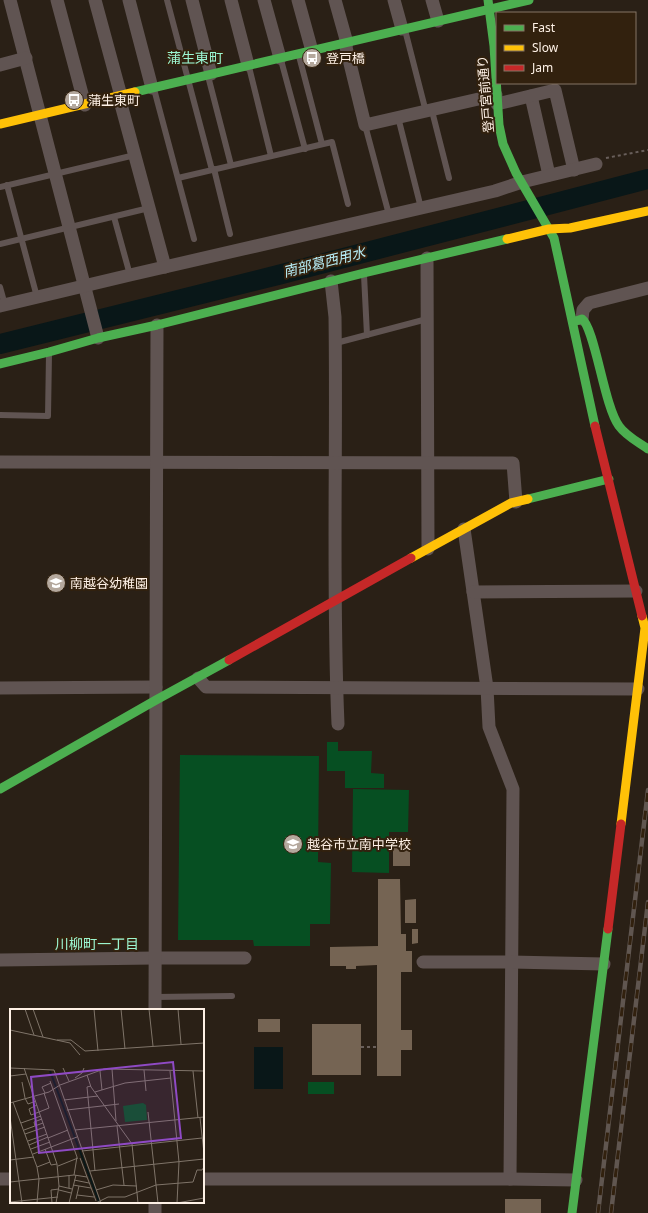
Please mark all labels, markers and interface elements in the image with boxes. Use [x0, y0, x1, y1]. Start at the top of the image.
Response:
legend [496, 12, 636, 84]
text: Fast [532, 19, 556, 36]
text: Slow [532, 39, 559, 56]
bus stop icon: 登戸橋 [301, 47, 323, 69]
district label: 蒲生東町 [167, 48, 223, 67]
place label: 登戸橋 [326, 49, 365, 67]
street label: 登戸宮前通り [473, 54, 497, 134]
text: Jam [531, 59, 553, 76]
bus stop icon: 蒲生東町 [63, 89, 85, 111]
place label: 蒲生東町 [88, 91, 140, 109]
water label: 南部葛西用水 [281, 242, 369, 281]
school or university icon: 南越谷幼稚園 [45, 572, 67, 594]
place label: 南越谷幼稚園 [70, 574, 148, 592]
school or university icon: 越谷市立南中学校 [282, 833, 304, 855]
place label: 越谷市立南中学校 [307, 835, 411, 853]
district label: 川柳町一丁目 [55, 934, 139, 953]
inset map [10, 1009, 204, 1203]

